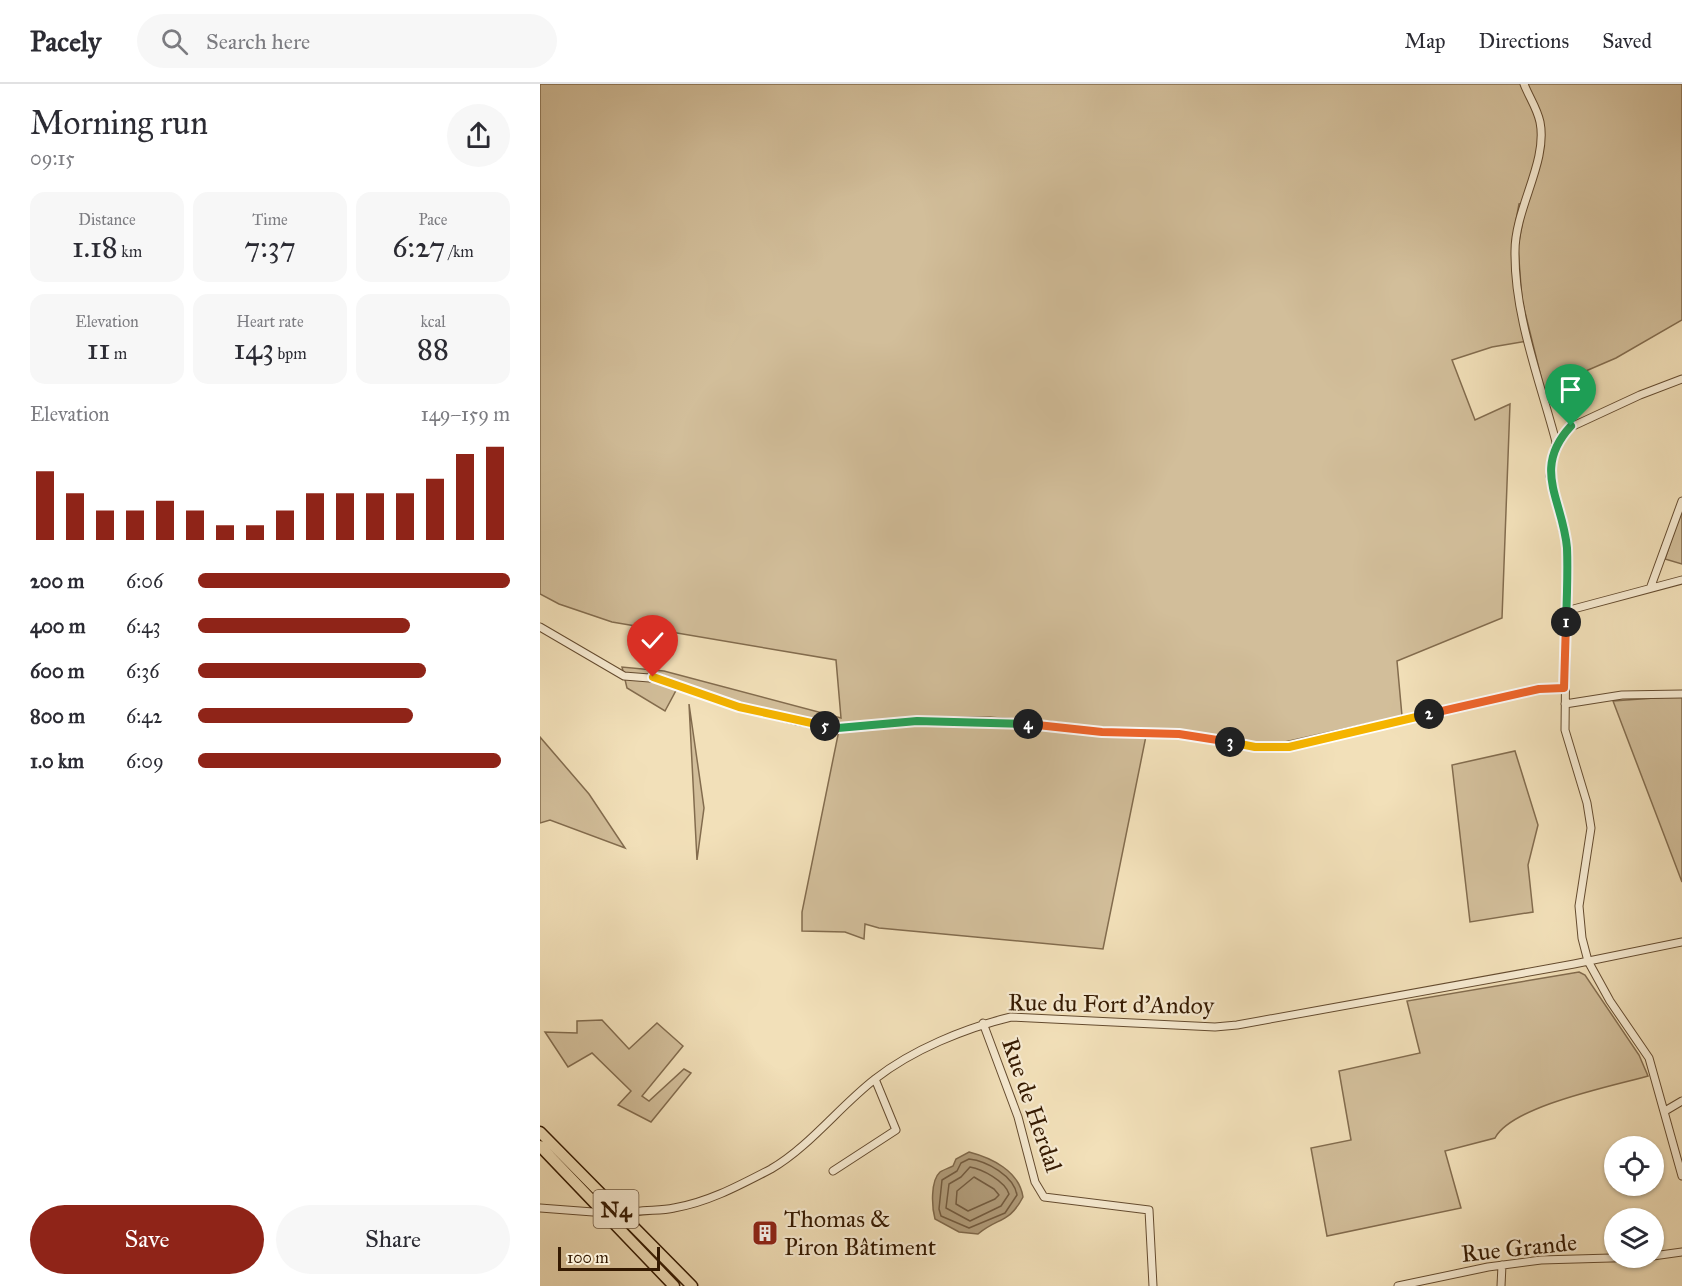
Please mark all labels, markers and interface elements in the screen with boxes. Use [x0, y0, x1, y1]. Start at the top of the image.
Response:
search box [137, 14, 557, 68]
text: Pacely [30, 24, 101, 59]
icon: search [158, 25, 191, 58]
text: Search here [206, 28, 310, 55]
text: Map [1405, 28, 1446, 54]
text: Directions [1479, 28, 1569, 54]
text: Saved [1602, 28, 1652, 54]
text: Morning run [30, 103, 208, 143]
button: share [447, 104, 510, 167]
text: 09:15 [30, 146, 74, 170]
text: Distance [78, 210, 136, 229]
text: Time [252, 210, 288, 229]
text: Pace [418, 210, 448, 229]
text: 1.18 [72, 229, 118, 265]
text: 7:37 [244, 229, 296, 265]
text: 6:27 [392, 229, 445, 265]
text: km [118, 242, 142, 261]
text: /km [445, 242, 474, 261]
text: Elevation [75, 312, 139, 331]
text: Heart rate [236, 312, 304, 331]
text: kcal [420, 312, 446, 331]
text: 11 [87, 331, 110, 367]
text: 143 [233, 331, 274, 367]
text: 88 [417, 331, 449, 367]
text: m [110, 344, 127, 363]
text: bpm [274, 344, 307, 363]
pin [1545, 364, 1596, 426]
icon: arrive [1554, 373, 1587, 406]
text: Elevation [30, 402, 109, 426]
text: 149–159 m [421, 402, 510, 426]
text: 200 m [30, 569, 84, 593]
text: 6:06 [126, 569, 163, 593]
pin: 1 [1551, 607, 1581, 637]
text: 1 [1563, 612, 1569, 631]
text: 400 m [30, 614, 86, 638]
text: 6:43 [126, 614, 160, 638]
pin [627, 615, 678, 677]
icon: check [636, 624, 669, 657]
text: 600 m [30, 659, 85, 683]
text: 6:36 [126, 659, 160, 683]
pin: 2 [1414, 699, 1444, 729]
text: 800 m [30, 704, 85, 728]
text: 6:42 [126, 704, 162, 728]
text: 2 [1425, 704, 1433, 723]
pin: 4 [1013, 709, 1043, 739]
pin: 5 [810, 711, 840, 741]
text: 4 [1024, 714, 1032, 733]
text: 5 [821, 716, 829, 735]
pin: 3 [1215, 727, 1245, 757]
text: 3 [1227, 732, 1233, 751]
text: 1.0 km [30, 749, 84, 773]
text: 6:09 [126, 749, 164, 773]
street label: Rue du Fort d'Andoy [1008, 987, 1215, 1021]
street label: Rue de Herdal [995, 1034, 1069, 1177]
map controls [1604, 1136, 1664, 1268]
button: locate [1604, 1136, 1664, 1196]
road number: N4 [594, 1190, 638, 1228]
place label: Thomas & Piron Bâtiment [784, 1204, 937, 1262]
button: Save [30, 1205, 264, 1274]
button: Share [276, 1205, 510, 1274]
button: layers [1604, 1208, 1664, 1268]
building icon: Thomas & Piron Bâtiment [750, 1218, 780, 1248]
street label: Rue Grande [1460, 1227, 1578, 1269]
scale bar [558, 1244, 660, 1272]
text: 100 m [567, 1248, 609, 1267]

